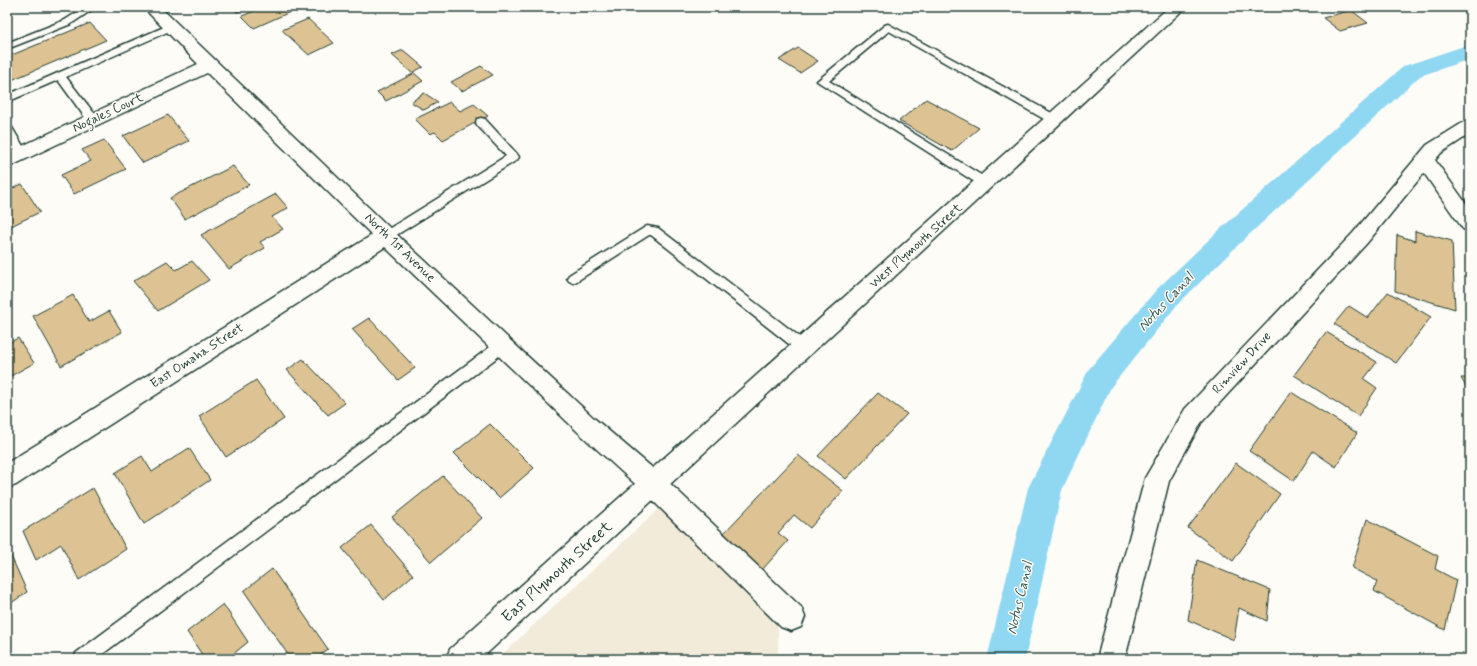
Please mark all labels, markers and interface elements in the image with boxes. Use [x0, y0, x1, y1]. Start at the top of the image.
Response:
street label: Nogales Court [70, 89, 147, 139]
street label: West Plymouth Street [866, 200, 966, 292]
street label: North 1st Avenue [361, 210, 439, 286]
water label: Notus Canal [1134, 268, 1199, 335]
street label: East Omaha Street [147, 319, 247, 393]
street label: Rimview Drive [1209, 328, 1275, 398]
street label: East Plymouth Street [497, 516, 617, 627]
water label: Notus Canal [1003, 559, 1037, 636]

